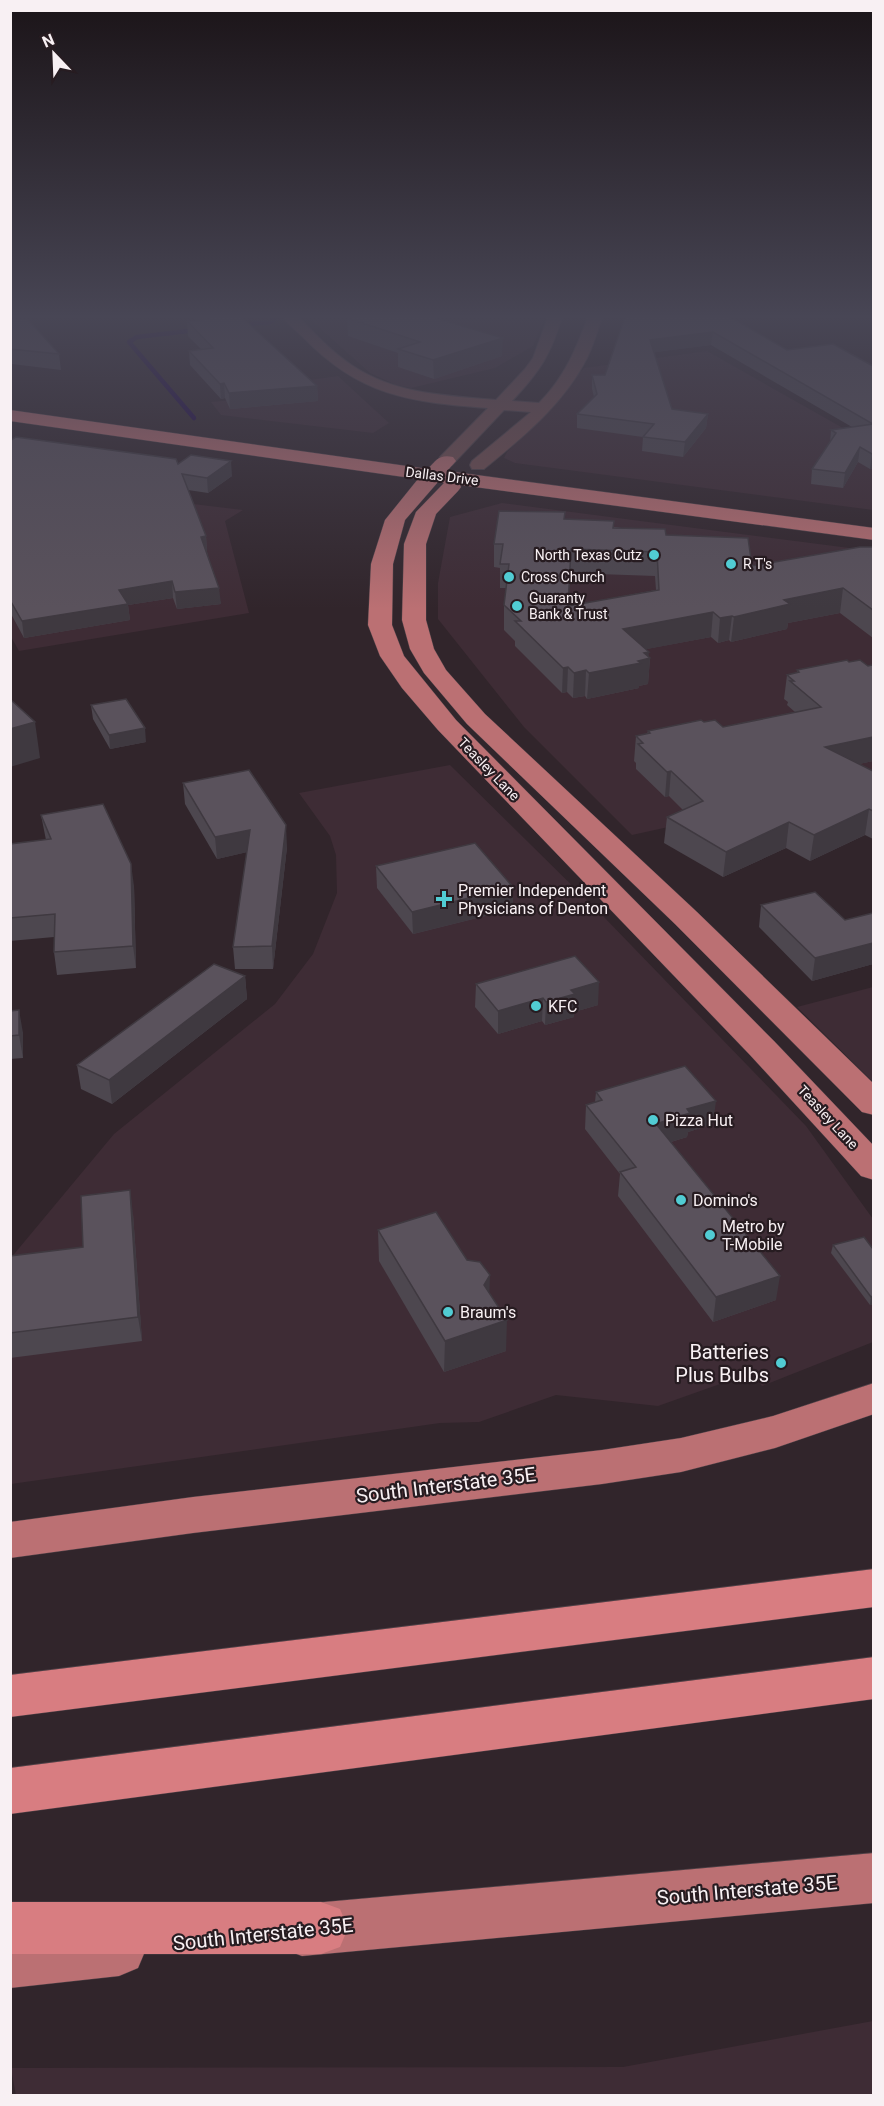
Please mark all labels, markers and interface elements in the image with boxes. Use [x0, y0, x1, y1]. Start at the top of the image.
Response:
north arrow [24, 24, 84, 84]
text: N [39, 30, 57, 52]
street label: Dallas Drive [405, 464, 479, 488]
place label: North Texas Cutz [535, 547, 642, 563]
marker: North Texas Cutz [647, 548, 661, 562]
place label: R T's [743, 556, 772, 572]
marker: R T's [724, 557, 738, 571]
place label: Cross Church [521, 569, 605, 585]
marker: Cross Church [502, 570, 516, 584]
place label: Guaranty Bank & Trust [529, 590, 608, 622]
marker: Guaranty Bank & Trust [510, 599, 524, 613]
street label: Teasley Lane [455, 734, 523, 804]
place label: Premier Independent Physicians of Denton [458, 881, 608, 918]
marker: Premier Independent Physicians of Denton [435, 890, 453, 908]
place label: KFC [548, 997, 577, 1016]
marker: KFC [529, 999, 543, 1013]
street label: Teasley Lane [794, 1082, 862, 1152]
place label: Pizza Hut [665, 1111, 733, 1130]
marker: Pizza Hut [646, 1113, 660, 1127]
place label: Domino's [693, 1191, 758, 1210]
marker: Domino's [674, 1193, 688, 1207]
place label: Metro by T-Mobile [722, 1217, 785, 1254]
marker: Metro by T-Mobile [703, 1228, 717, 1242]
place label: Braum's [460, 1303, 516, 1322]
marker: Braum's [441, 1305, 455, 1319]
place label: Batteries Plus Bulbs [675, 1340, 769, 1387]
marker: Batteries Plus Bulbs [774, 1356, 788, 1370]
street label: South Interstate 35E [355, 1462, 537, 1508]
street label: South Interstate 35E [656, 1870, 838, 1910]
street label: South Interstate 35E [172, 1913, 354, 1955]

